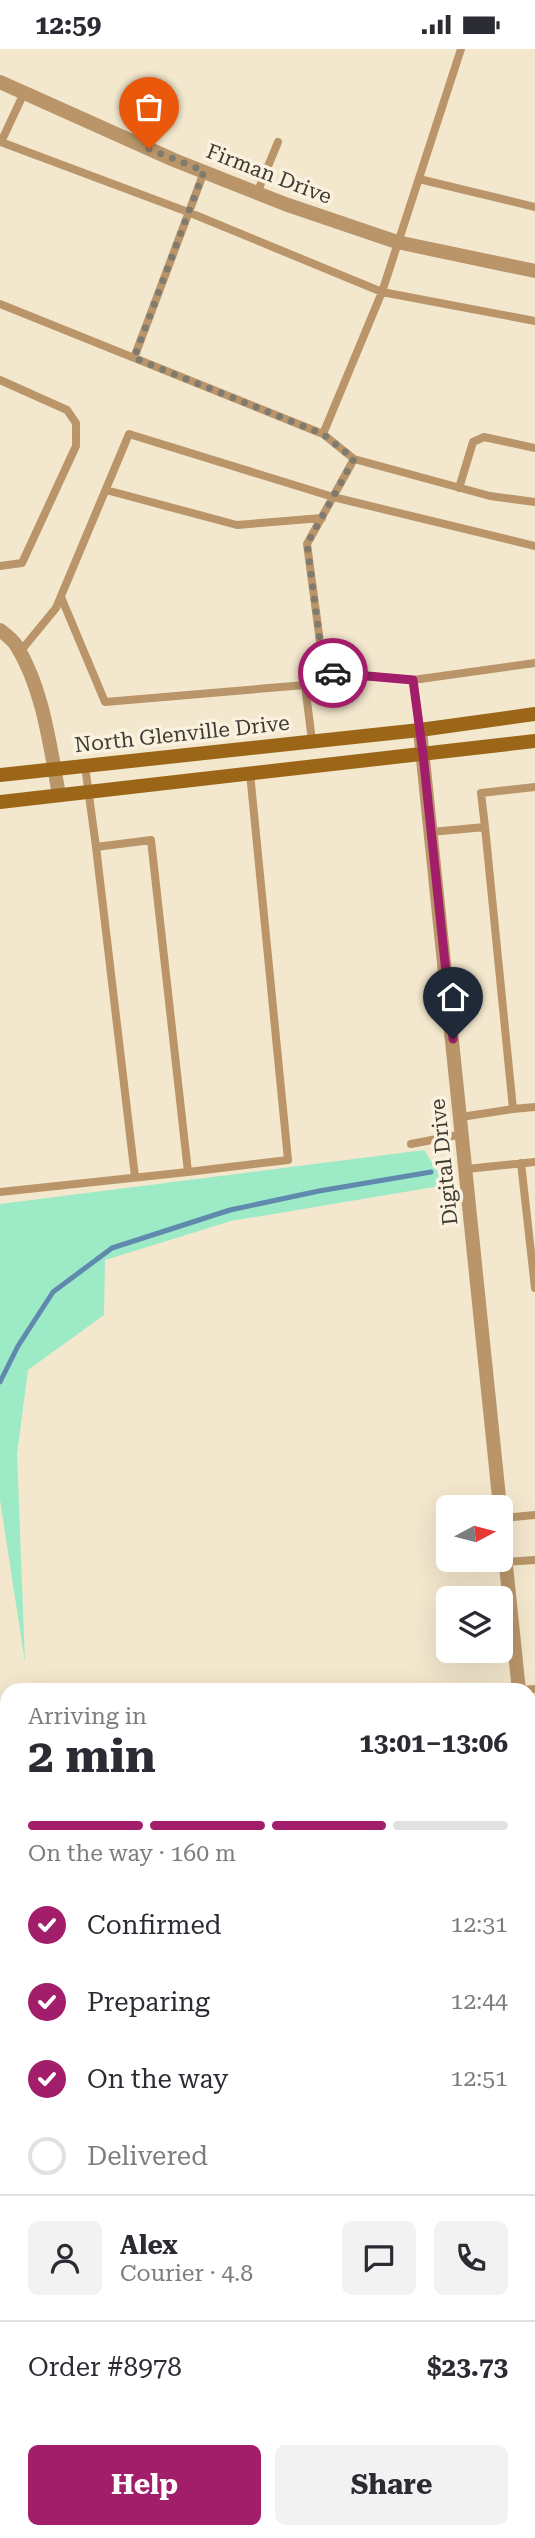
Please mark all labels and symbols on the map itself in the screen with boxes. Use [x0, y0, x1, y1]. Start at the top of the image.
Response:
pin [119, 77, 179, 149]
street label: Firman Drive [203, 139, 335, 209]
courier [298, 638, 368, 708]
street label: North Glenville Drive [73, 711, 291, 757]
pin [423, 967, 483, 1039]
street label: Digital Drive [425, 1097, 463, 1227]
north arrow [436, 1495, 513, 1571]

